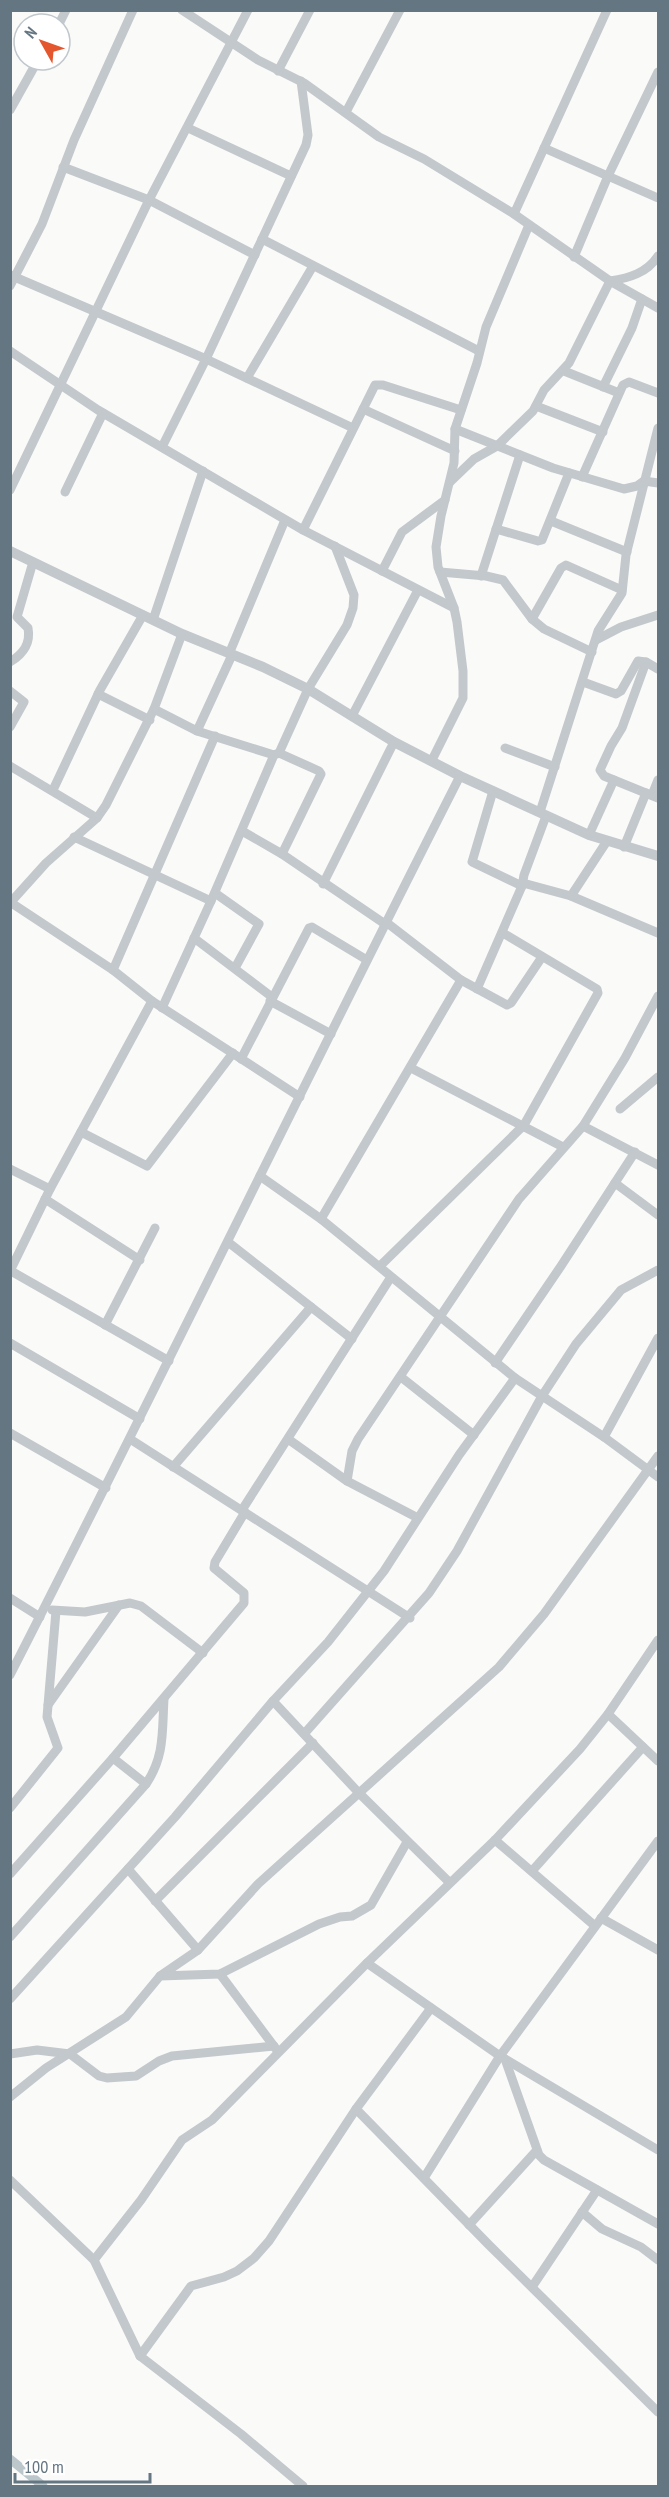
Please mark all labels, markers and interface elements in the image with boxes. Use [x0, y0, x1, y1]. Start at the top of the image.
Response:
north arrow [12, 12, 72, 72]
text: N [20, 23, 41, 42]
scale bar [15, 2446, 150, 2484]
text: 100 m [24, 2455, 64, 2478]

